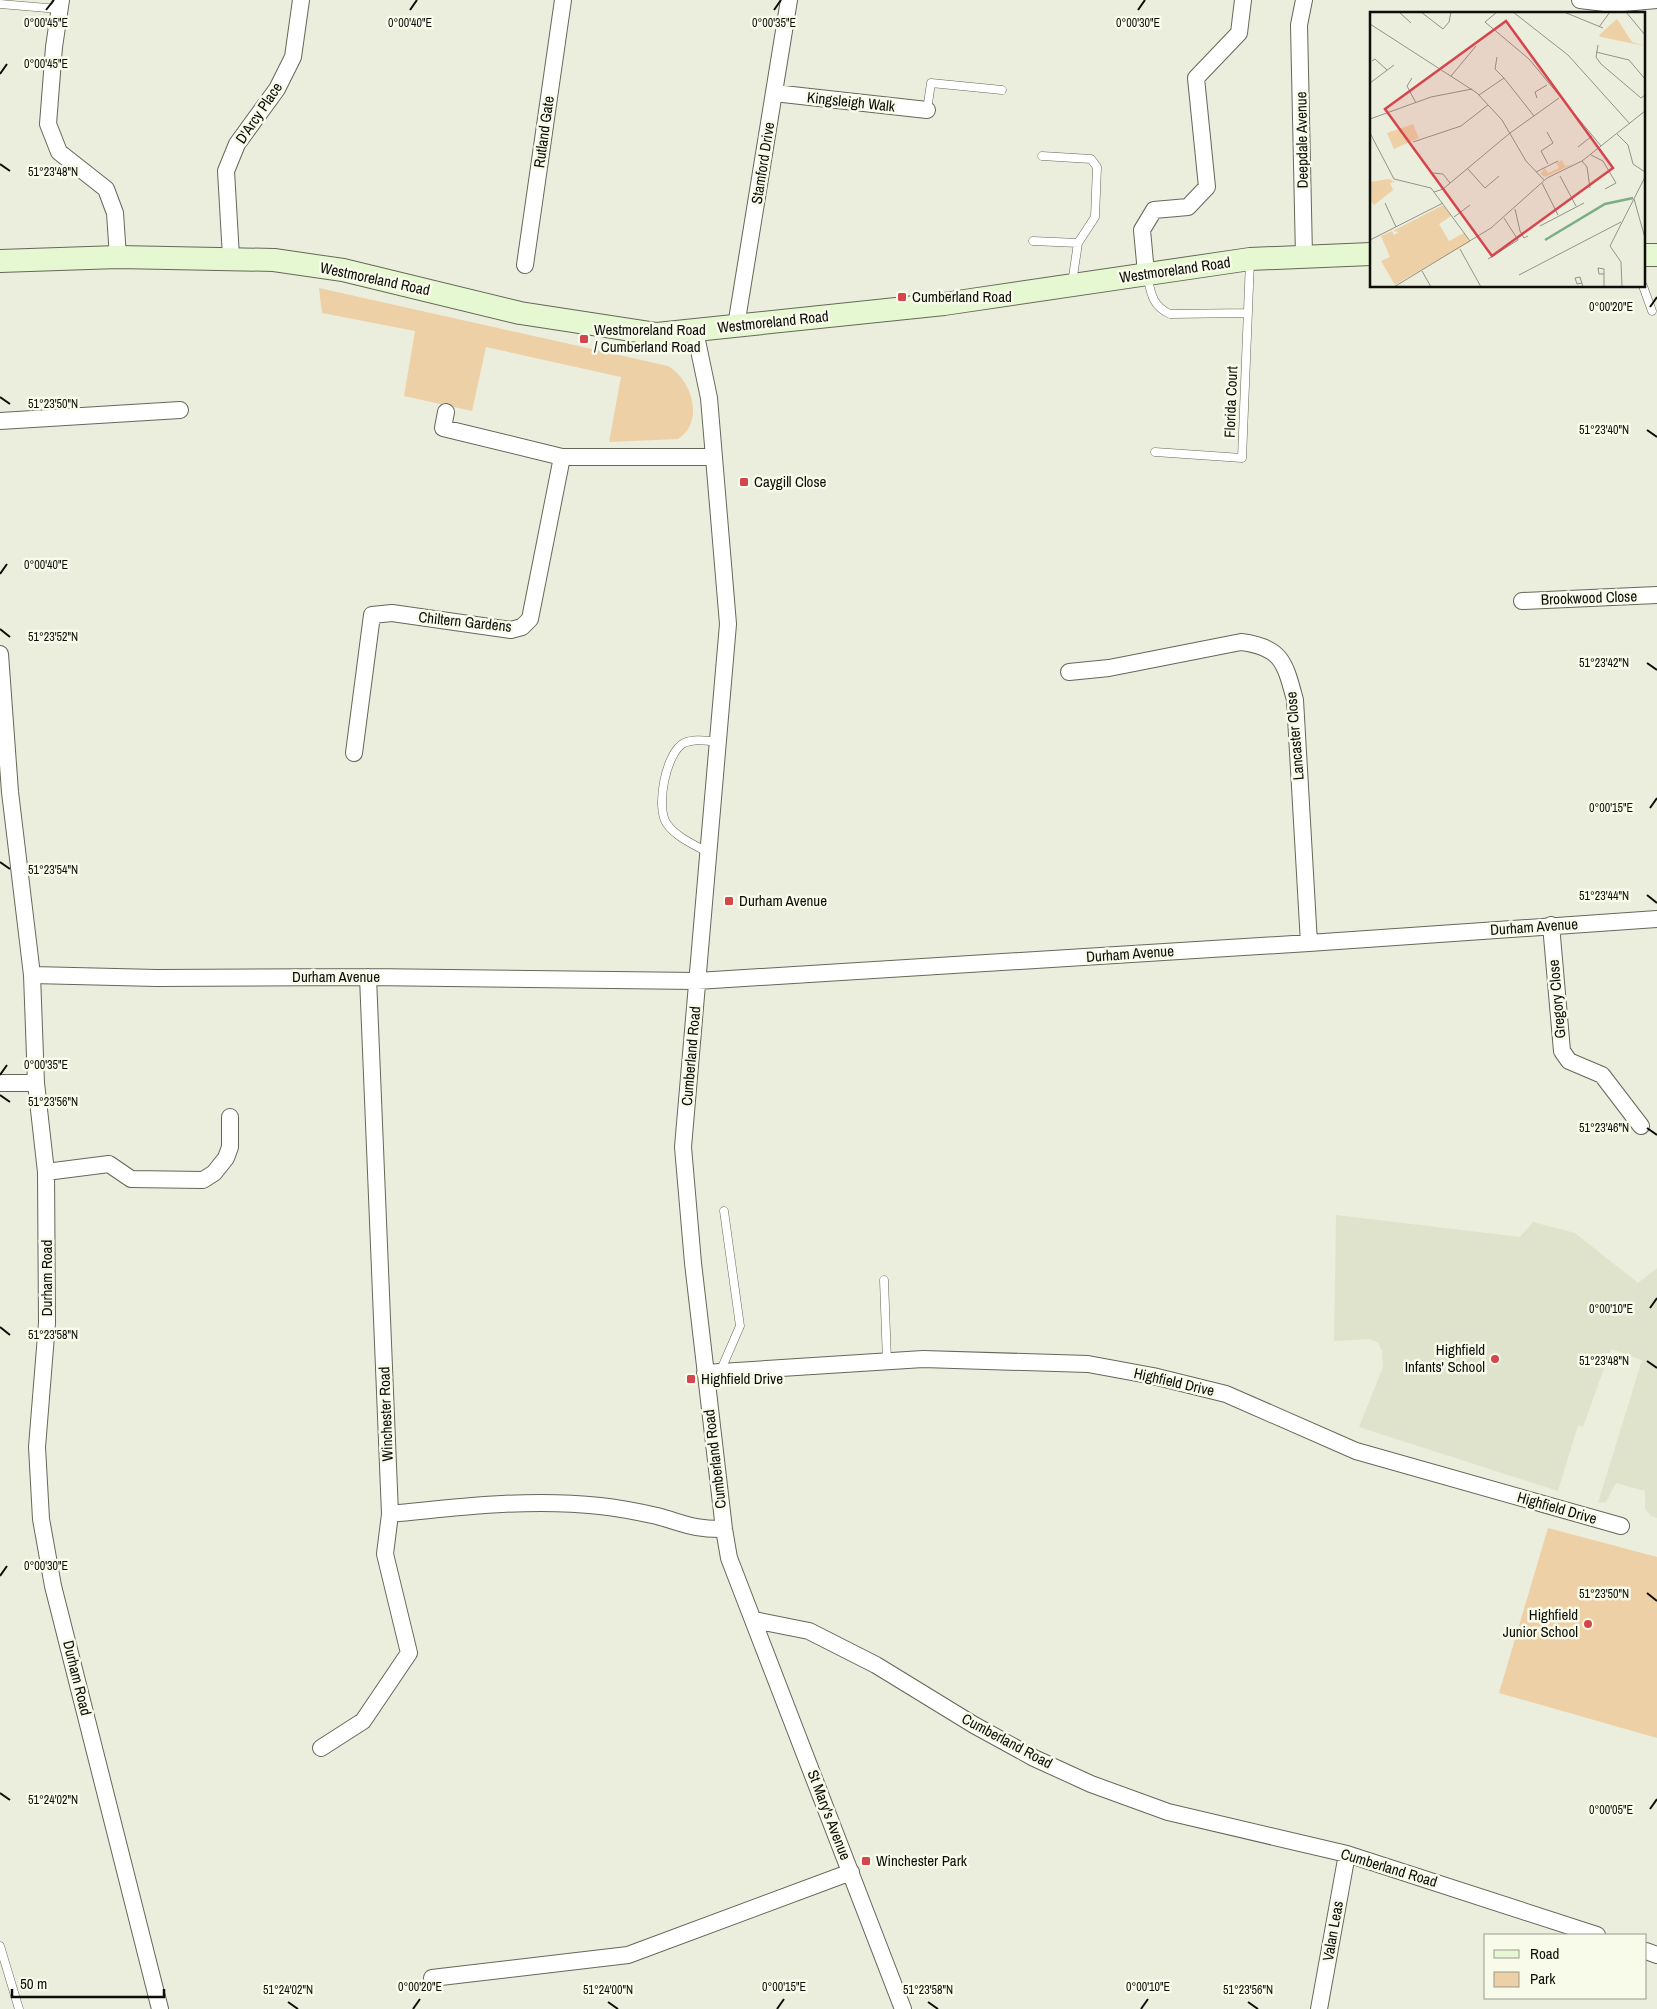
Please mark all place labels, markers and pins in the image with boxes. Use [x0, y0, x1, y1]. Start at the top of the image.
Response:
place label: Cumberland Road [912, 286, 1012, 307]
marker: Cumberland Road [896, 291, 908, 303]
place label: Westmoreland Road / Cumberland Road [594, 319, 706, 357]
marker: Westmoreland Road / Cumberland Road [578, 333, 590, 345]
place label: Caygill Close [754, 471, 827, 492]
marker: Caygill Close [738, 476, 750, 488]
place label: Durham Avenue [739, 890, 827, 911]
marker: Durham Avenue [723, 895, 735, 907]
place label: Highfield Infants' School [1405, 1339, 1485, 1377]
marker: Highfield Infants' School [1489, 1353, 1501, 1365]
place label: Highfield Drive [701, 1368, 783, 1389]
marker: Highfield Drive [685, 1373, 697, 1385]
place label: Highfield Junior School [1503, 1604, 1578, 1642]
marker: Highfield Junior School [1582, 1618, 1594, 1630]
place label: Winchester Park [876, 1850, 968, 1871]
marker: Winchester Park [860, 1855, 872, 1867]

